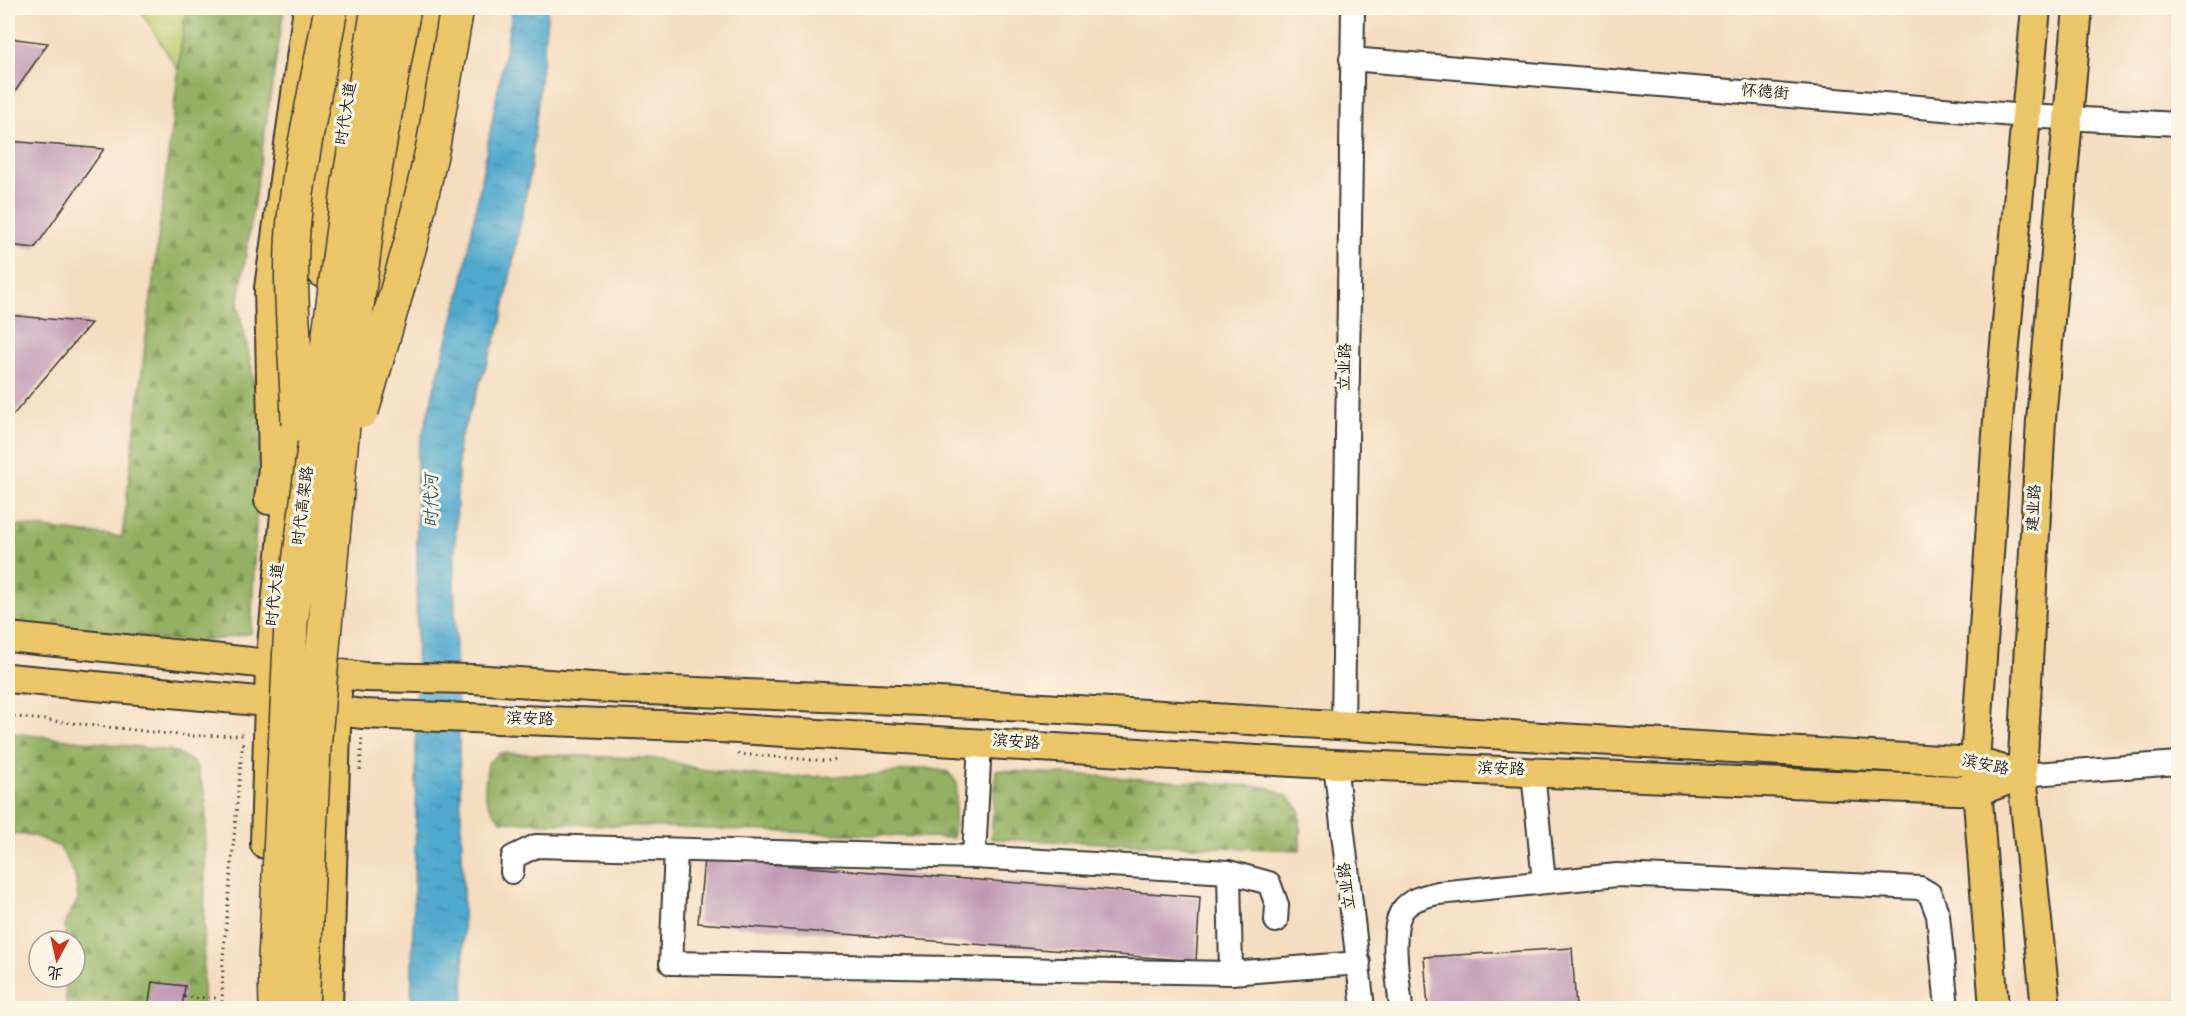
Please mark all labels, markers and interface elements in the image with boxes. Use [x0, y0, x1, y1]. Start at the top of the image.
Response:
street label: 怀德街 [1740, 80, 1790, 106]
street label: 时代大道 [333, 81, 362, 147]
street label: 立业路 [1335, 343, 1357, 391]
street label: 时代高架路 [289, 465, 319, 547]
water label: 时代河 [422, 471, 444, 528]
street label: 建业路 [2023, 483, 2047, 532]
street label: 时代大道 [263, 562, 290, 628]
street label: 滨安路 [506, 709, 554, 731]
street label: 滨安路 [991, 731, 1041, 755]
street label: 滨安路 [1960, 751, 2011, 781]
street label: 滨安路 [1477, 759, 1525, 781]
street label: 立业路 [1335, 861, 1361, 911]
north arrow [27, 929, 87, 989]
text: 北 [46, 960, 65, 982]

